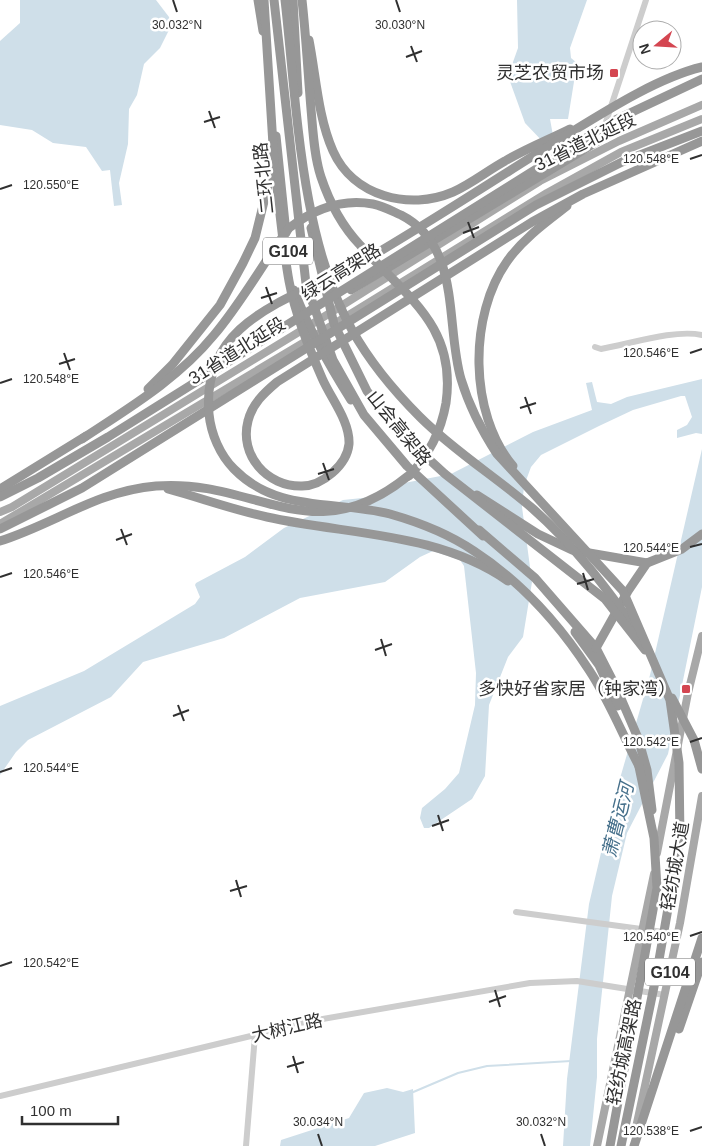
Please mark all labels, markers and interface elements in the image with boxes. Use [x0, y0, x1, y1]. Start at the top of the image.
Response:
text: 30.032°N [152, 18, 202, 32]
text: 30.030°N [375, 18, 425, 32]
north arrow [632, 20, 682, 70]
text: N [635, 42, 654, 56]
place label: 灵芝农贸市场 [496, 63, 604, 83]
marker: 灵芝农贸市场 [608, 67, 620, 79]
street label: 31省道北延段 [531, 109, 639, 175]
street label: 二环北路 [250, 141, 278, 215]
text: 120.548°E [623, 152, 679, 166]
text: 120.550°E [23, 178, 79, 192]
road number: G104 [263, 238, 313, 264]
street label: 绿云高架路 [298, 240, 384, 304]
street label: 31省道北延段 [185, 313, 289, 389]
text: 120.546°E [623, 346, 679, 360]
text: 120.548°E [23, 372, 79, 386]
street label: 山会高架路 [363, 387, 435, 469]
text: 120.544°E [623, 541, 679, 555]
text: 120.546°E [23, 567, 79, 581]
place label: 多快好省家居（钟家湾） [478, 679, 676, 699]
marker: 多快好省家居（钟家湾） [680, 683, 692, 695]
text: 120.542°E [623, 735, 679, 749]
text: 120.544°E [23, 761, 79, 775]
water label: 萧曹运河 [599, 777, 638, 859]
street label: 轻纺城大道 [657, 820, 693, 912]
text: 120.540°E [623, 930, 679, 944]
text: 120.542°E [23, 956, 79, 970]
road number: G104 [645, 959, 695, 986]
street label: 轻纺城高架路 [603, 997, 645, 1107]
street label: 大树江路 [250, 1010, 324, 1046]
scale bar [22, 1094, 119, 1126]
text: 100 m [30, 1102, 72, 1119]
text: 30.034°N [293, 1115, 343, 1129]
text: 30.032°N [516, 1115, 566, 1129]
text: 120.538°E [623, 1124, 679, 1138]

